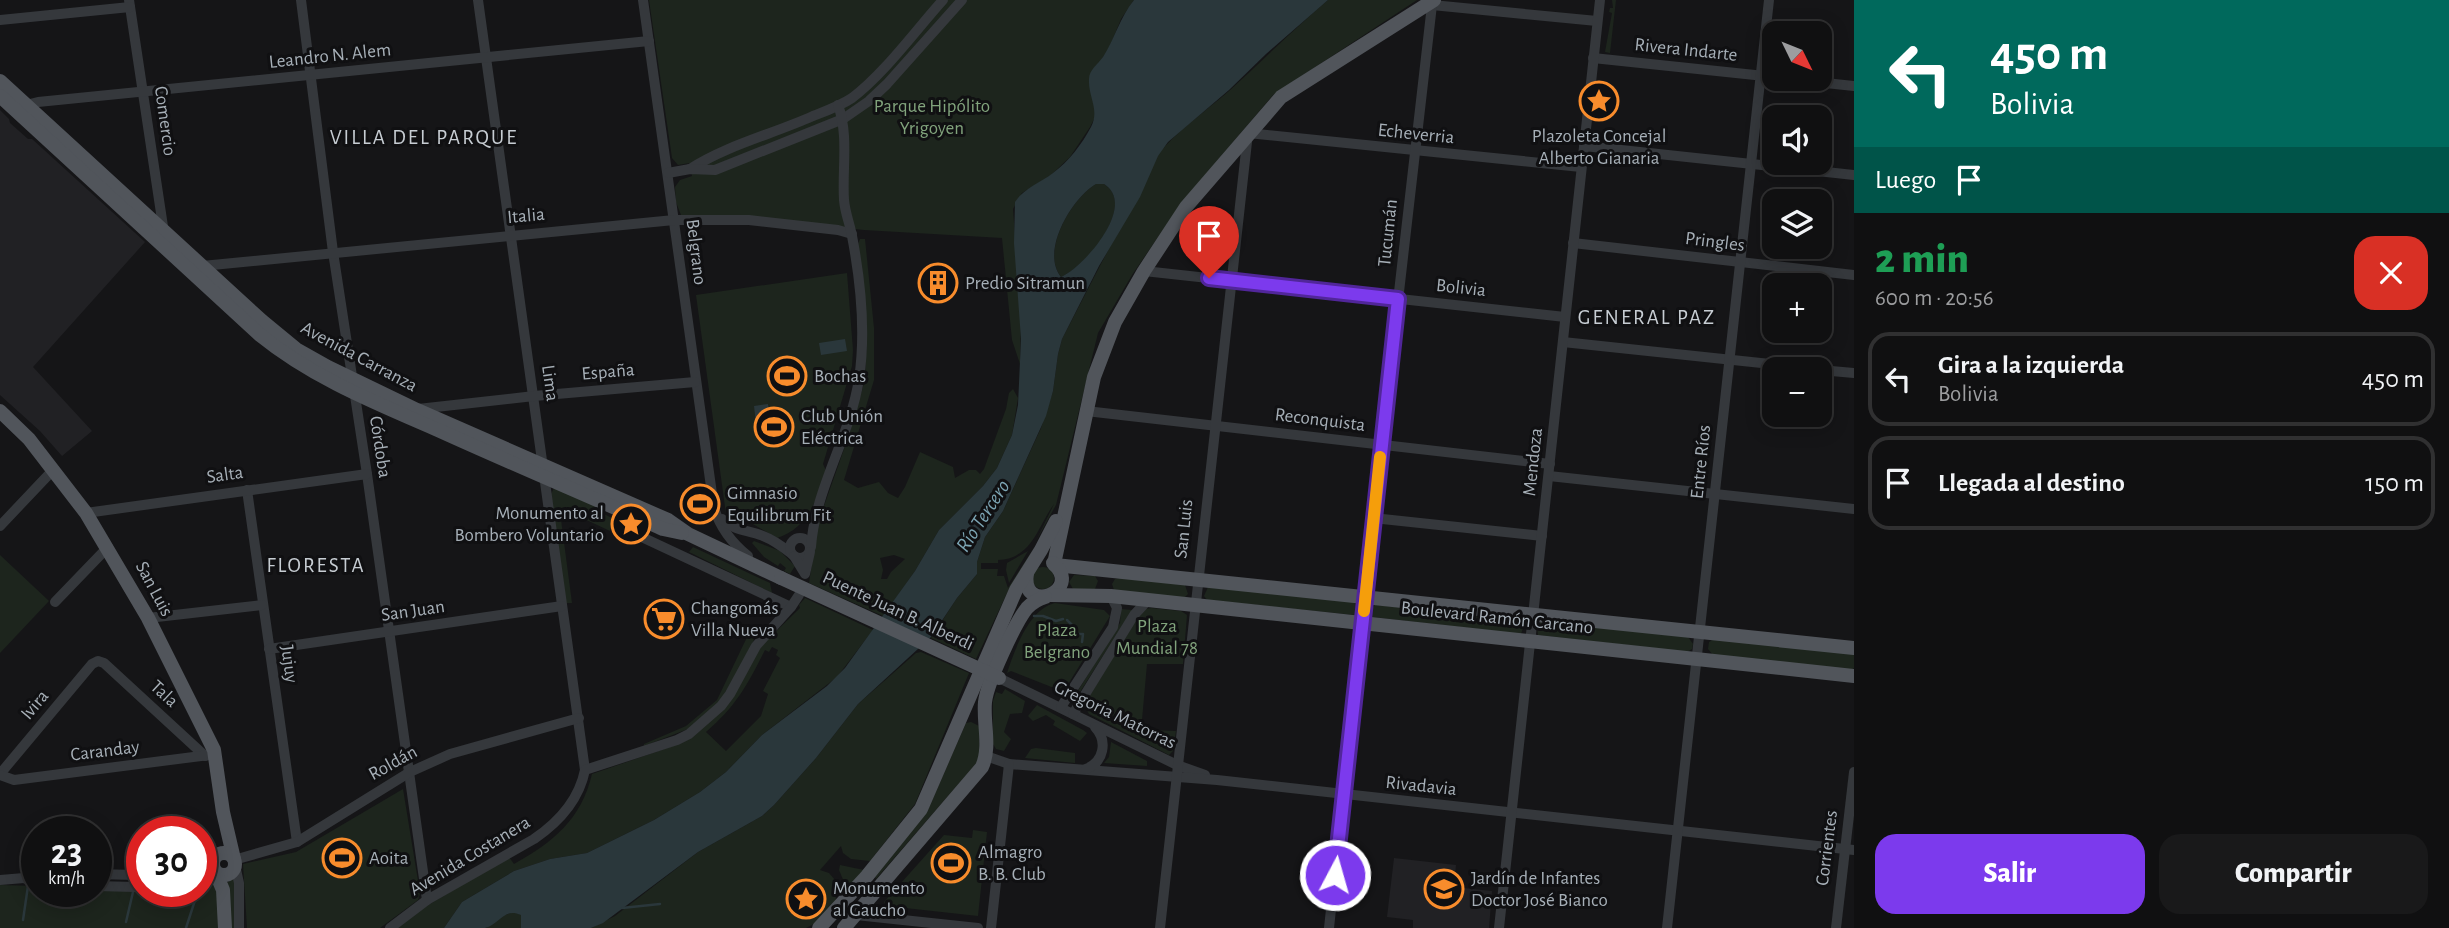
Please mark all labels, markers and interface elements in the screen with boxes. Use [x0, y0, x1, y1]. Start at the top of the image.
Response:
north arrow [1762, 21, 1832, 91]
map controls [1762, 21, 1832, 427]
icon: left [1875, 28, 1966, 119]
text: 450 m [1990, 30, 2108, 79]
street label: Rivera Indarte [1634, 35, 1738, 65]
street label: Leandro N. Alem [268, 40, 392, 72]
place icon: Plazoleta Concejal Alberto Gianaria [1578, 80, 1620, 122]
street label: Comercio [151, 85, 179, 157]
text: Bolivia [1990, 88, 2074, 120]
park label: Parque Hipólito Yrigoyen [874, 97, 990, 138]
button: sound [1762, 105, 1832, 175]
street label: Echeverria [1377, 121, 1455, 147]
district label: VILLA DEL PARQUE [330, 127, 518, 148]
place label: Plazoleta Concejal Alberto Gianaria [1532, 127, 1666, 168]
icon: arrive [1950, 161, 1988, 199]
text: Luego [1875, 167, 1936, 193]
button: layers [1762, 189, 1832, 259]
street label: Tucumán [1375, 198, 1401, 268]
street label: Italia [506, 205, 546, 227]
pin [1179, 206, 1239, 278]
icon: arrive [1190, 217, 1228, 255]
street label: Belgrano [683, 218, 709, 286]
street label: Pringles [1684, 229, 1746, 255]
button: close [2354, 236, 2428, 310]
text: 2 min [1875, 238, 1969, 280]
building icon: Predio Sitramun [917, 262, 959, 304]
button: + [1762, 273, 1832, 343]
place label: Predio Sitramun [965, 274, 1085, 293]
street label: Bolivia [1435, 276, 1487, 300]
text: 600 m · 20:56 [1875, 287, 1993, 310]
district label: GENERAL PAZ [1578, 307, 1716, 328]
street label: Avenida Carranza [298, 318, 421, 396]
text: Gira a la izquierda [1938, 352, 2124, 378]
sports icon: Bochas [766, 355, 808, 397]
button: − [1762, 357, 1832, 427]
street label: España [581, 360, 635, 384]
icon: left [1879, 360, 1917, 398]
street label: Lima [538, 364, 562, 403]
text: 450 m [2362, 366, 2424, 392]
place label: Bochas [814, 367, 866, 386]
text: Bolivia [1938, 383, 1999, 406]
street label: Reconquista [1274, 405, 1366, 435]
sports icon: Club Unión Eléctrica [753, 406, 795, 448]
place label: Club Unión Eléctrica [801, 407, 883, 448]
street label: Córdoba [366, 415, 394, 480]
street label: Entre Ríos [1688, 424, 1714, 500]
street label: Mendoza [1520, 427, 1546, 497]
street label: Salta [205, 463, 245, 487]
icon: arrive [1879, 464, 1917, 502]
text: Llegada al destino [1938, 470, 2125, 496]
text: 150 m [2365, 470, 2424, 496]
water label: Río Tercero [952, 476, 1014, 556]
sports icon: Gimnasio Equilibrum Fit [679, 483, 721, 525]
place label: Gimnasio Equilibrum Fit [727, 484, 831, 525]
street label: San Luis [1171, 499, 1197, 559]
place icon: Monumento al Bombero Voluntario [610, 503, 652, 545]
place label: Monumento al Bombero Voluntario [455, 504, 604, 545]
district label: FLORESTA [266, 555, 366, 576]
street label: San Luis [132, 558, 176, 620]
street label: Puente Juan B. Alberdi [820, 568, 976, 654]
street label: San Juan [380, 597, 446, 625]
supermarket icon: Changomás Villa Nueva [643, 598, 685, 640]
street label: Boulevard Ramón Carcano [1400, 598, 1594, 638]
place label: Changomás Villa Nueva [691, 599, 779, 640]
park label: Plaza Mundial 78 [1116, 617, 1198, 658]
park label: Plaza Belgrano [1024, 621, 1090, 662]
street label: Jujuy [277, 644, 301, 684]
street label: Tala [146, 677, 182, 711]
street label: Gregoria Matorras [1051, 677, 1179, 753]
street label: Ivira [17, 687, 53, 723]
street label: Caranday [69, 737, 141, 765]
street label: Roldán [366, 742, 420, 784]
street label: Rivadavia [1384, 773, 1458, 799]
street label: Corrientes [1813, 809, 1841, 887]
street label: Avenida Costanera [406, 812, 534, 899]
speed limit sign: 30 [126, 816, 217, 907]
button: Salir [1875, 834, 2145, 914]
button: Compartir [2159, 834, 2428, 914]
text: 23 [51, 835, 82, 870]
sports icon: Aoita [321, 837, 363, 879]
position arrow [1298, 838, 1372, 912]
sports icon: Almagro B. B. Club [930, 842, 972, 884]
place label: Almagro B. B. Club [978, 843, 1046, 884]
place label: Aoita [369, 849, 409, 868]
school or university icon: Jardín de Infantes Doctor José Bianco [1423, 868, 1465, 910]
place label: Jardín de Infantes Doctor José Bianco [1471, 869, 1608, 910]
text: km/h [48, 870, 85, 888]
place icon: Monumento al Gaucho [785, 878, 827, 920]
place label: Monumento al Gaucho [833, 879, 925, 920]

